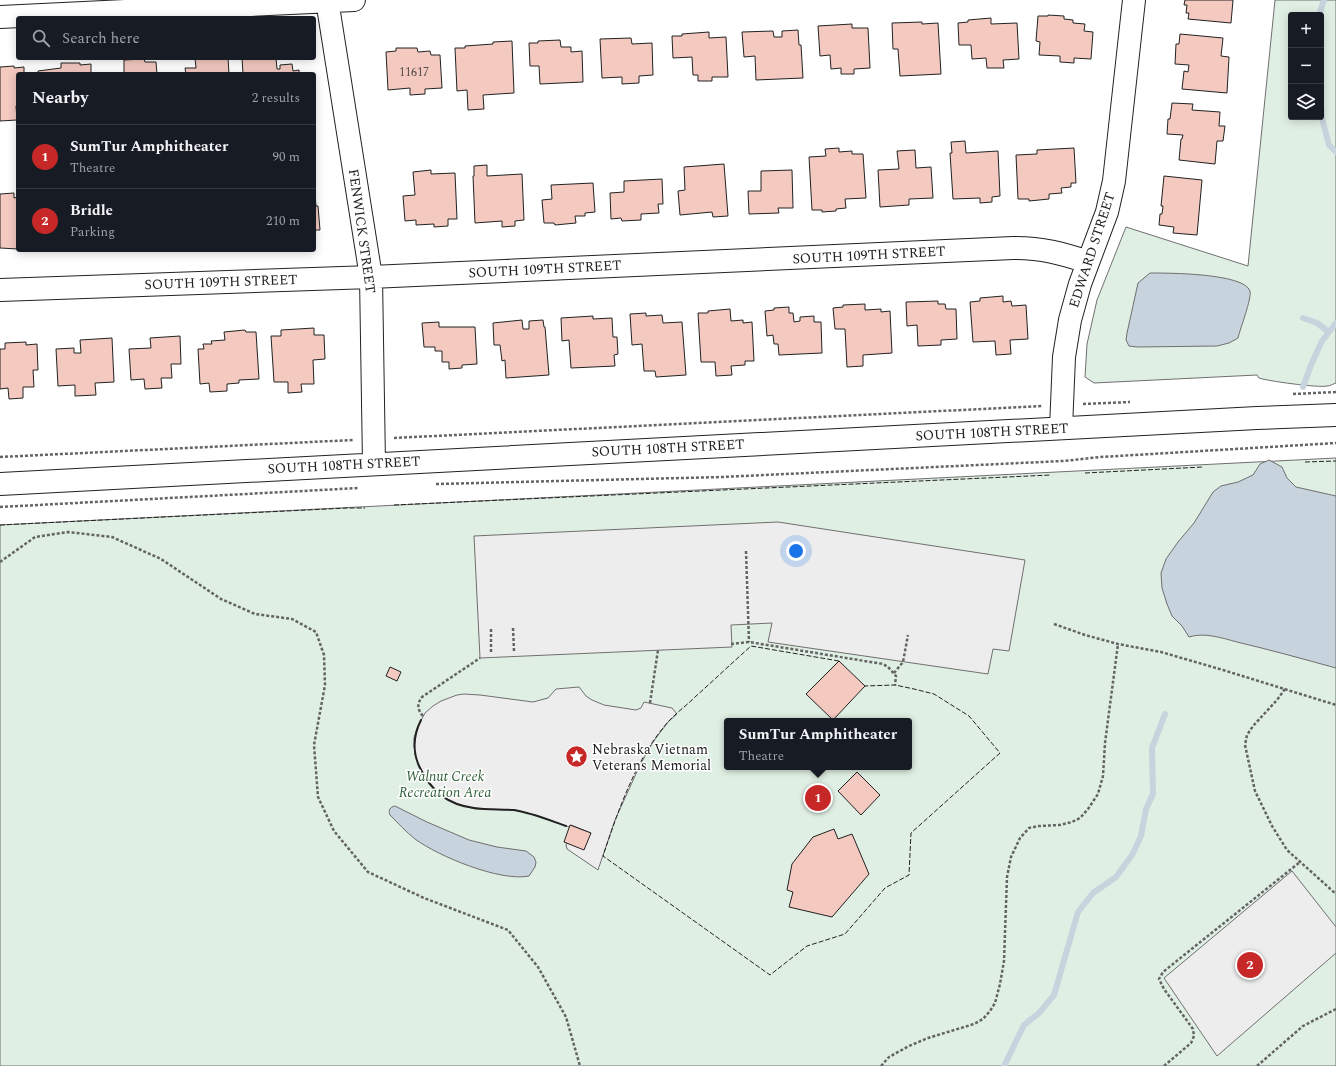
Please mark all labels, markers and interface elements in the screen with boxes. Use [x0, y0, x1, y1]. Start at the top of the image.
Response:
map controls [1288, 12, 1324, 120]
button: + [1288, 12, 1324, 48]
search box [16, 16, 316, 60]
icon: search [30, 27, 52, 49]
text: Search here [62, 27, 140, 50]
button: − [1288, 48, 1324, 84]
house number: 11617 [399, 63, 429, 82]
button: layers [1288, 84, 1324, 120]
text: Nearby [32, 85, 88, 111]
text: 2 results [252, 88, 300, 108]
text: SumTur Amphitheater [70, 135, 228, 158]
text: 1 [41, 147, 49, 167]
text: 90 m [273, 147, 300, 167]
text: Theatre [70, 158, 115, 178]
street label: FENWICK STREET [343, 167, 381, 295]
street label: EDWARD STREET [1063, 189, 1121, 311]
text: Bridle [70, 199, 113, 222]
text: 2 [41, 211, 49, 231]
text: 210 m [266, 211, 300, 231]
text: Parking [70, 222, 115, 242]
street label: SOUTH 109TH STREET [792, 241, 946, 269]
street label: SOUTH 109TH STREET [468, 255, 622, 283]
street label: SOUTH 109TH STREET [144, 269, 298, 295]
street label: SOUTH 108TH STREET [915, 418, 1069, 446]
street label: SOUTH 108TH STREET [591, 434, 745, 462]
street label: SOUTH 108TH STREET [267, 451, 421, 479]
your location [786, 541, 806, 561]
popup [724, 718, 912, 770]
text: SumTur Amphitheater [739, 723, 897, 746]
place label: Nebraska Vietnam Veterans Memorial [592, 739, 711, 776]
place icon: Nebraska Vietnam Veterans Memorial [564, 744, 590, 770]
text: Theatre [739, 746, 784, 766]
park label: Walnut Creek Recreation Area [399, 766, 491, 803]
pin: 1 [805, 783, 831, 813]
pin: 2 [1237, 950, 1263, 980]

